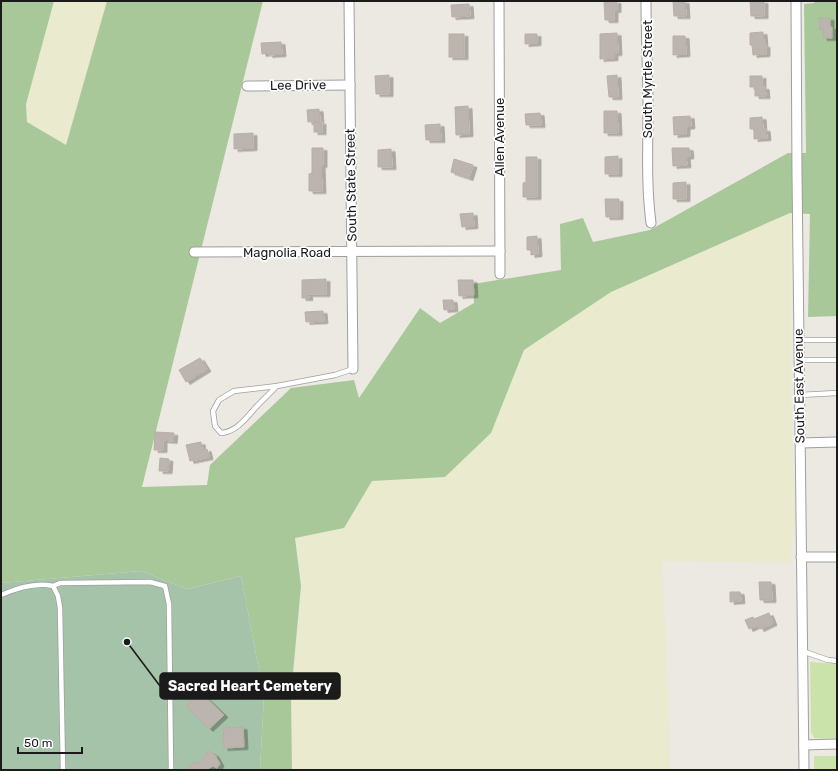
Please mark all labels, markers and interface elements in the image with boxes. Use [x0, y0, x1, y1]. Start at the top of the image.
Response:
street label: South Myrtle Street [640, 20, 655, 138]
street label: Lee Drive [270, 77, 326, 93]
street label: Allen Avenue [492, 98, 507, 176]
street label: South State Street [343, 128, 359, 242]
street label: Magnolia Road [243, 245, 331, 261]
street label: South East Avenue [791, 329, 807, 443]
callout: Sacred Heart Cemetery [160, 673, 340, 699]
text: Sacred Heart Cemetery [168, 678, 333, 695]
scale bar [18, 729, 82, 755]
text: 50 m [24, 736, 52, 750]

